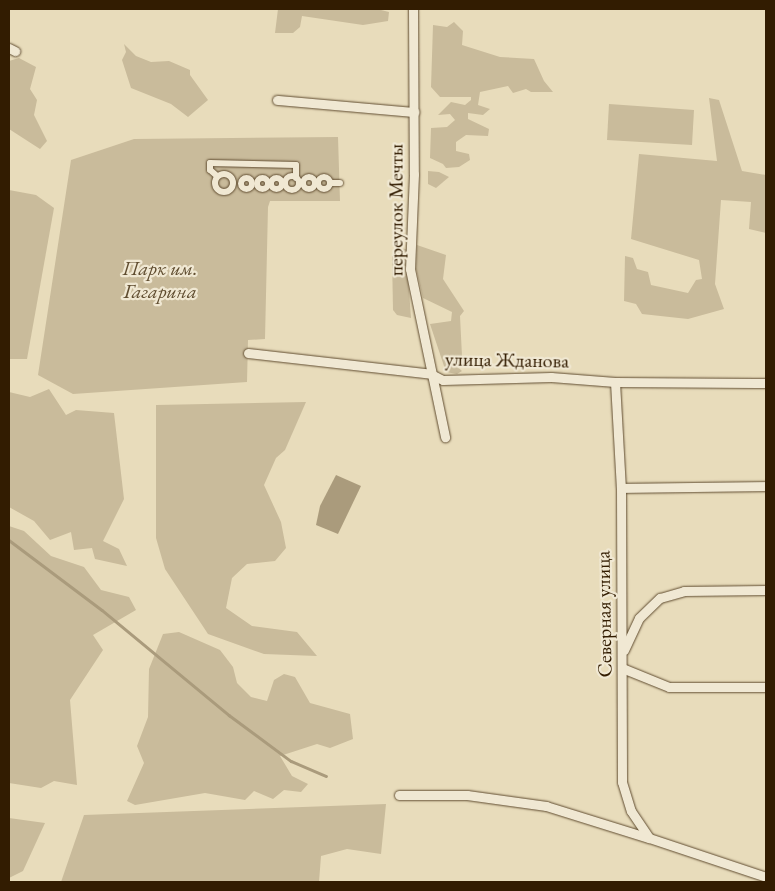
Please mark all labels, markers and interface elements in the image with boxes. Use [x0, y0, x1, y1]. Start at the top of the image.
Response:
street label: переулок Мечты [384, 144, 408, 276]
park label: Парк им. Гагарина [122, 257, 198, 304]
street label: улица Жданова [445, 347, 569, 373]
street label: Северная улица [591, 550, 617, 678]

